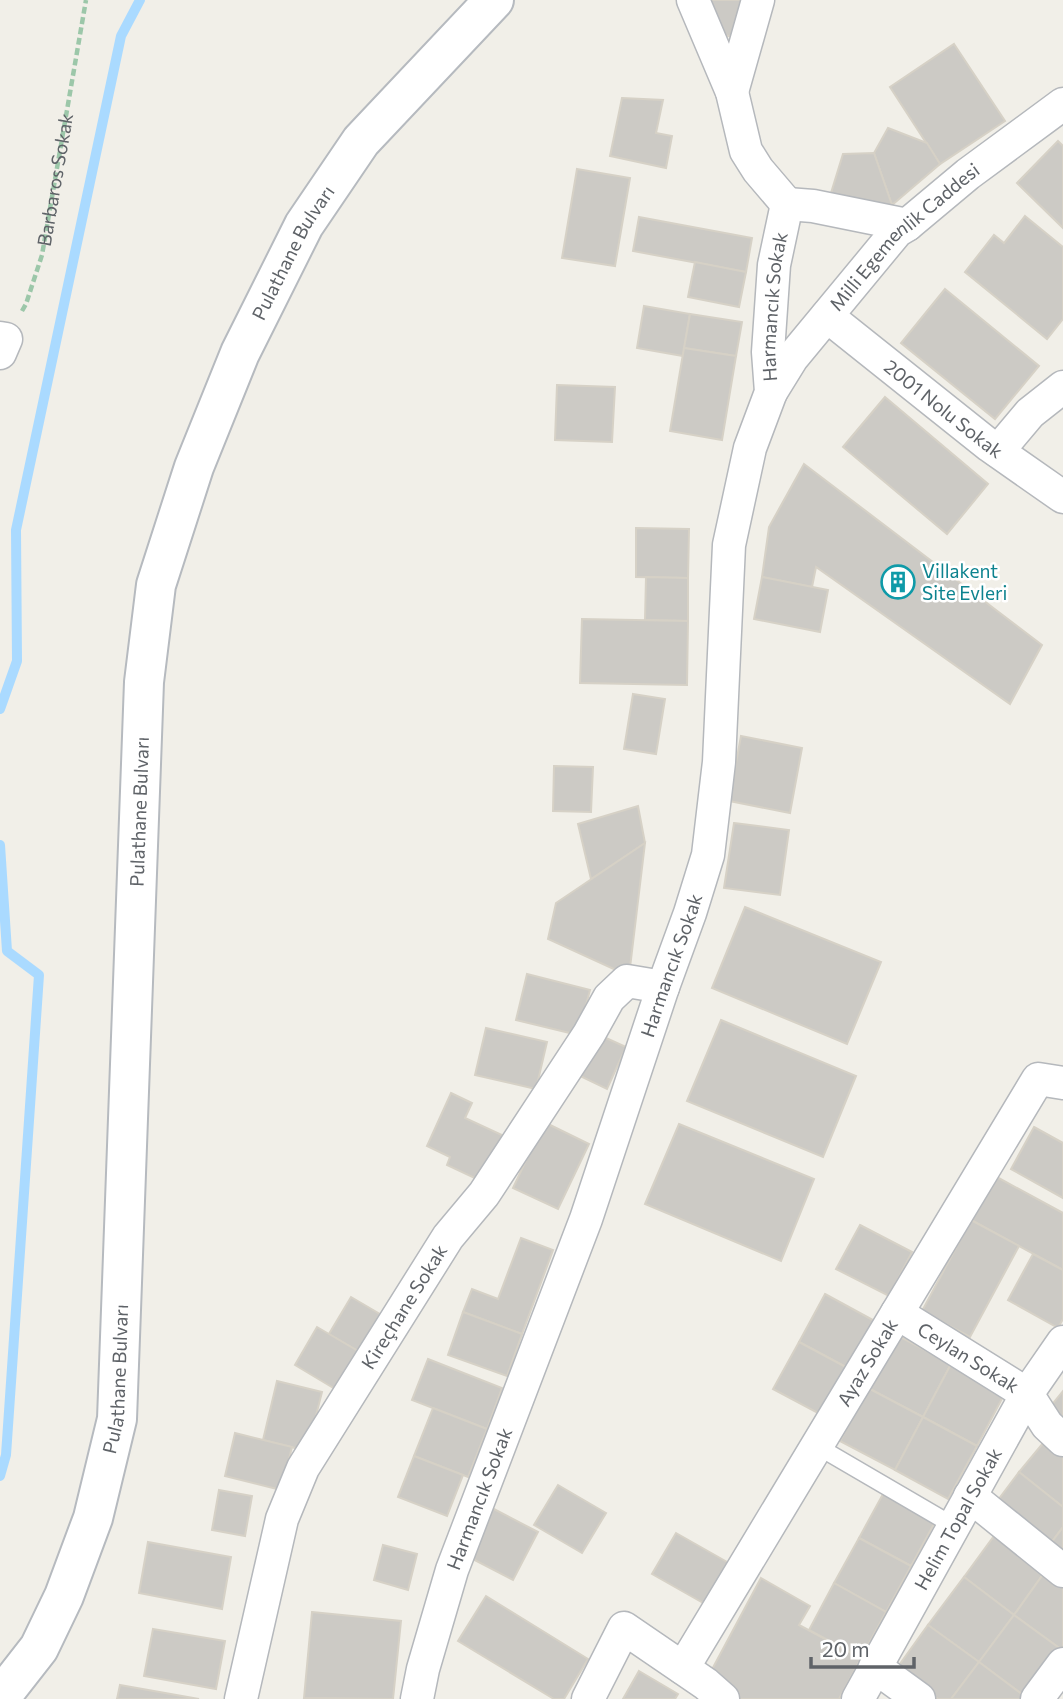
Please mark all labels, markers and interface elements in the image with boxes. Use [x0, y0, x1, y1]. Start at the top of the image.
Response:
street label: Barbaros Sokak [32, 111, 77, 248]
street label: Milli Egemenlik Caddesi [824, 158, 984, 315]
street label: Pulathane Bulvarı [247, 180, 339, 323]
street label: Harmancık Sokak [756, 230, 792, 383]
street label: 2001 Nolu Sokak [880, 354, 1008, 462]
place label: Villakent Site Evleri [922, 559, 1007, 604]
building icon: Villakent Site Evleri [879, 563, 917, 601]
street label: Pulathane Bulvarı [125, 736, 153, 887]
street label: Harmancık Sokak [635, 891, 706, 1040]
street label: Kireçhane Sokak [356, 1240, 451, 1373]
street label: Pulathane Bulvarı [97, 1304, 132, 1456]
street label: Ayaz Sokak [832, 1314, 902, 1410]
street label: Ceylan Sokak [914, 1317, 1023, 1397]
street label: Harmancık Sokak [441, 1424, 516, 1573]
street label: Helim Topal Sokak [909, 1443, 1006, 1594]
scale bar [811, 1626, 914, 1670]
text: 20 m [822, 1636, 870, 1661]

